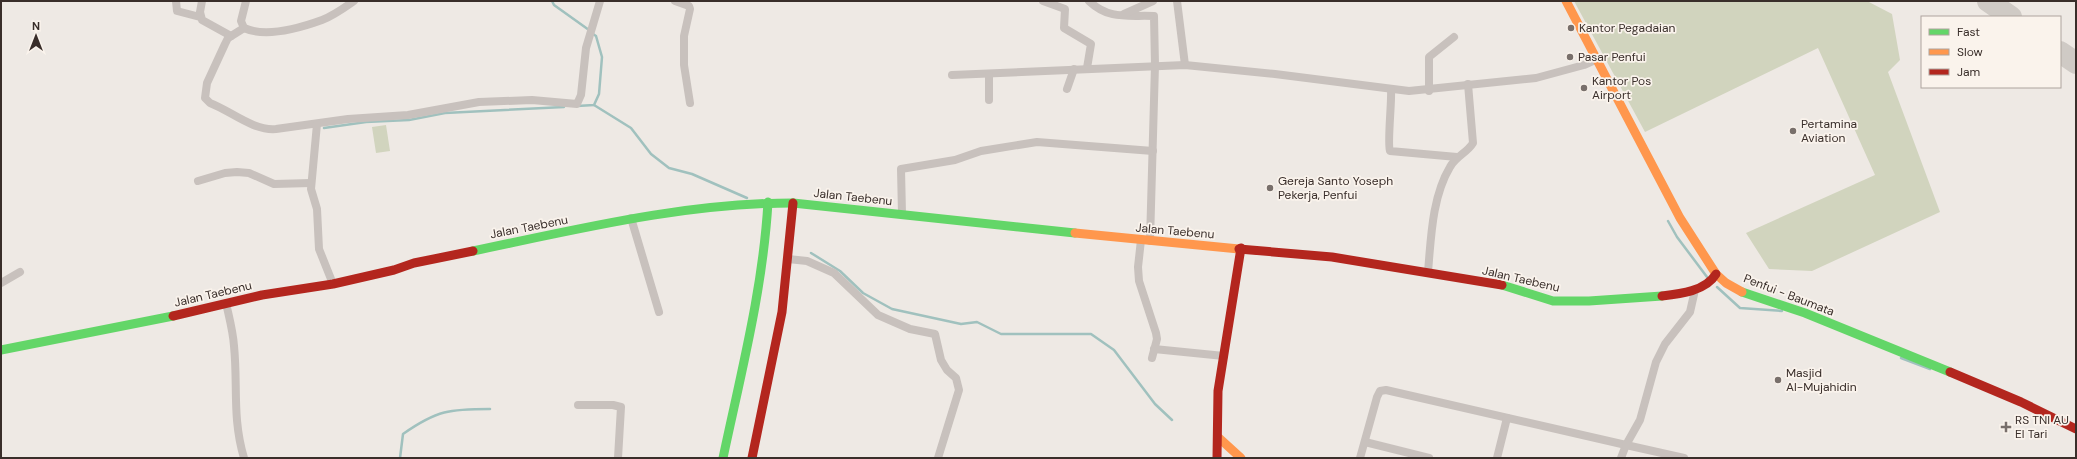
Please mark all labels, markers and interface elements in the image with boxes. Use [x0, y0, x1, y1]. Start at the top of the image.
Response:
north arrow [16, 16, 56, 56]
legend [1921, 16, 2061, 88]
text: N [32, 19, 40, 33]
place label: Kantor Pegadaian [1579, 20, 1676, 36]
marker: Kantor Pegadaian [1566, 23, 1576, 33]
text: Fast [1957, 24, 1980, 40]
text: Slow [1957, 44, 1983, 60]
place label: Pasar Penfui [1578, 49, 1646, 65]
marker: Pasar Penfui [1565, 52, 1575, 62]
text: Jam [1957, 64, 1980, 80]
place label: Kantor Pos Airport [1592, 73, 1651, 103]
marker: Kantor Pos Airport [1579, 83, 1589, 93]
place label: Pertamina Aviation [1801, 116, 1857, 146]
marker: Pertamina Aviation [1788, 126, 1798, 136]
place label: Gereja Santo Yoseph Pekerja, Penfui [1278, 173, 1393, 203]
marker: Gereja Santo Yoseph Pekerja, Penfui [1265, 183, 1275, 193]
street label: Jalan Taebenu [813, 185, 893, 209]
street label: Jalan Taebenu [489, 212, 569, 242]
street label: Jalan Taebenu [1135, 220, 1215, 242]
street label: Jalan Taebenu [1481, 262, 1561, 296]
street label: Penfui - Baumata [1741, 270, 1837, 320]
street label: Jalan Taebenu [173, 277, 253, 311]
place label: Masjid Al-Mujahidin [1786, 365, 1857, 395]
marker: Masjid Al-Mujahidin [1773, 375, 1783, 385]
place label: RS TNI AU El Tari [2015, 412, 2069, 442]
marker: RS TNI AU El Tari [2000, 421, 2012, 433]

